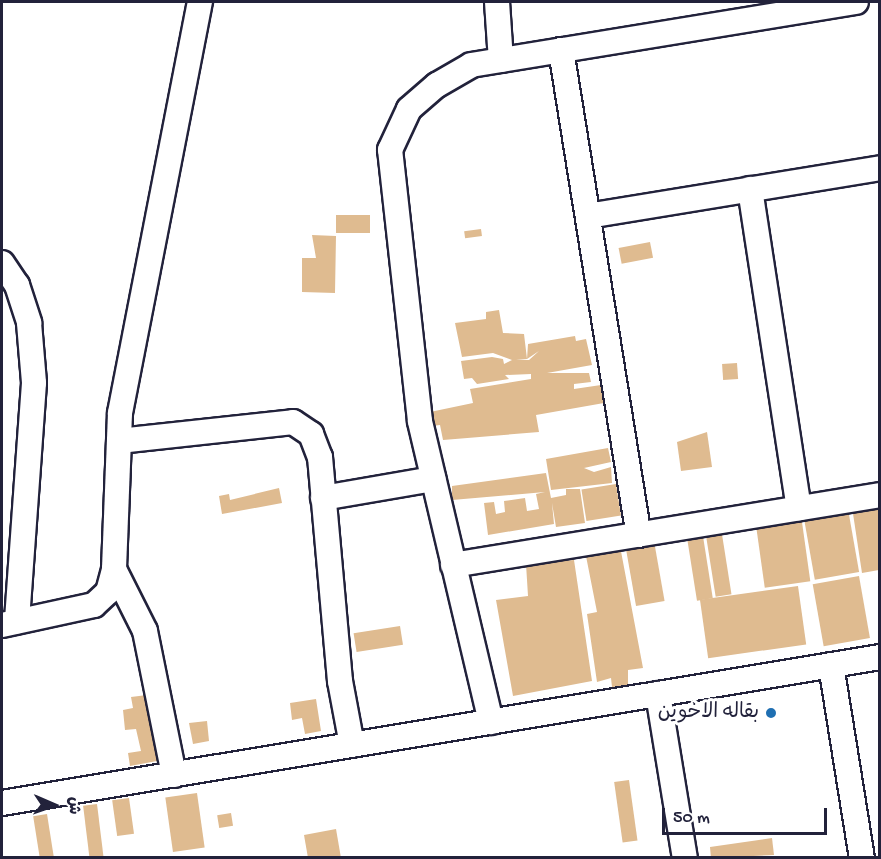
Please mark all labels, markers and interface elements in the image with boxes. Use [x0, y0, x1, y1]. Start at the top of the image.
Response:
place label: بقاله الاخوين [658, 701, 759, 725]
marker: بقاله الاخوين [764, 706, 778, 720]
north arrow [24, 775, 84, 835]
scale bar [665, 796, 830, 834]
text: ش [63, 797, 82, 815]
text: 50 m [673, 808, 710, 829]

